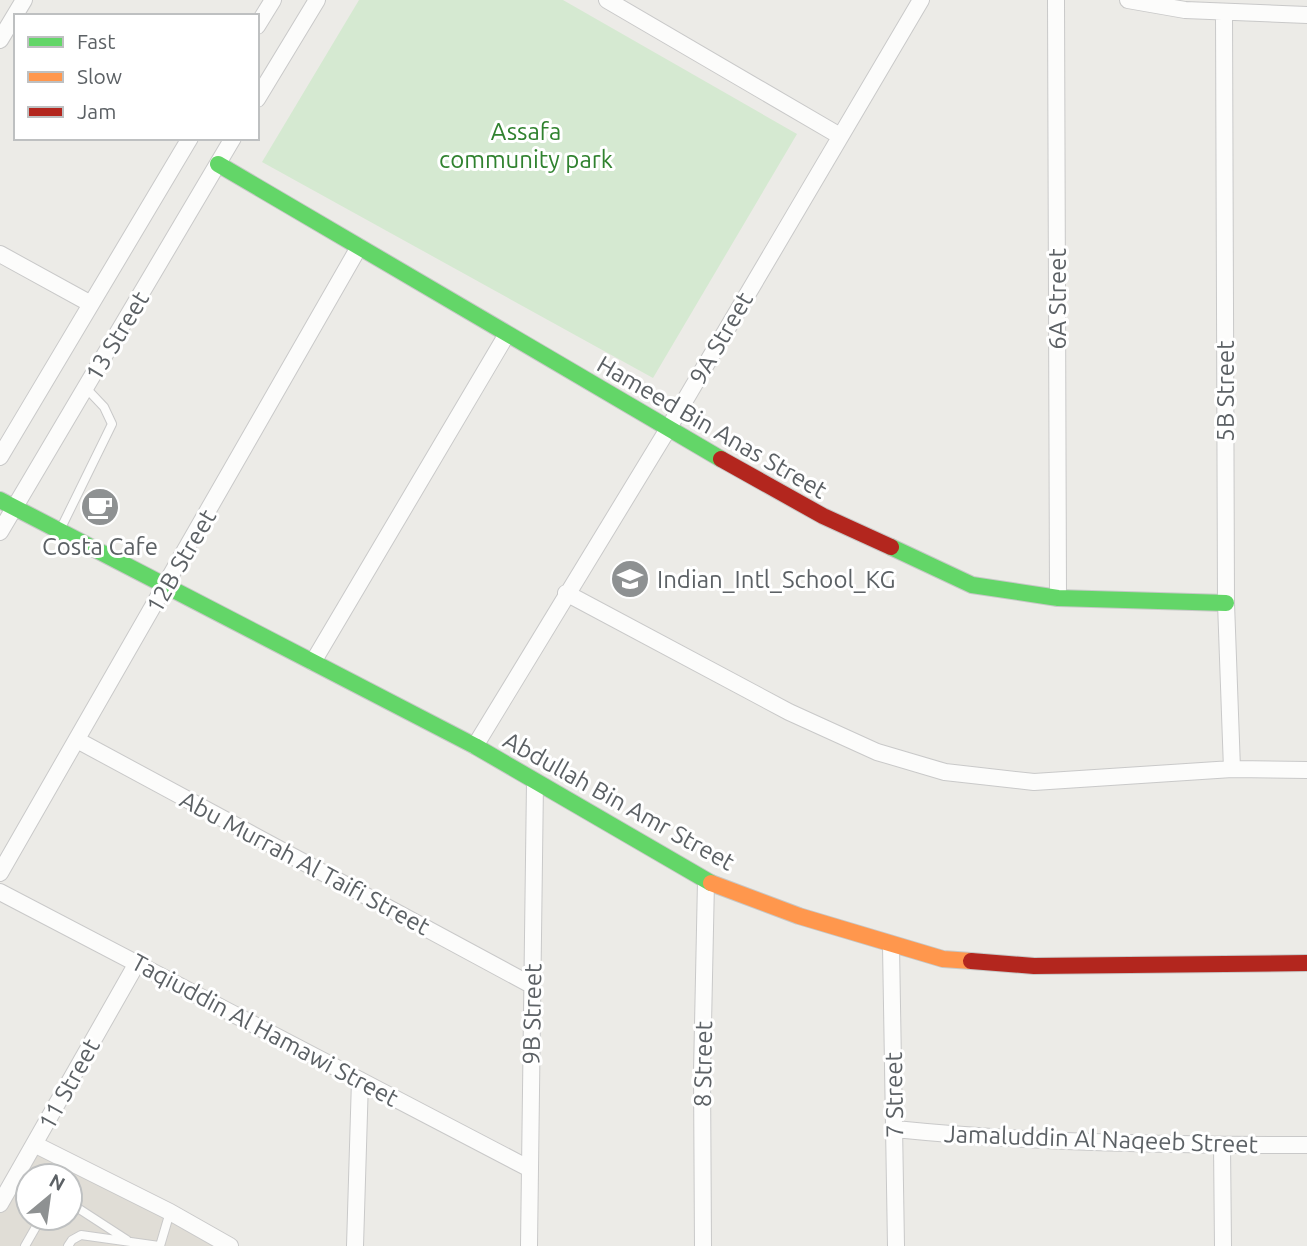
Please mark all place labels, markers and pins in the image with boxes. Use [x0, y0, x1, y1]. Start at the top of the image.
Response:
cafe icon: Costa Cafe [79, 486, 121, 528]
place label: Costa Cafe [42, 533, 158, 560]
school or university icon: Indian_Intl_School_KG [609, 558, 651, 600]
place label: Indian_Intl_School_KG [657, 566, 895, 593]

